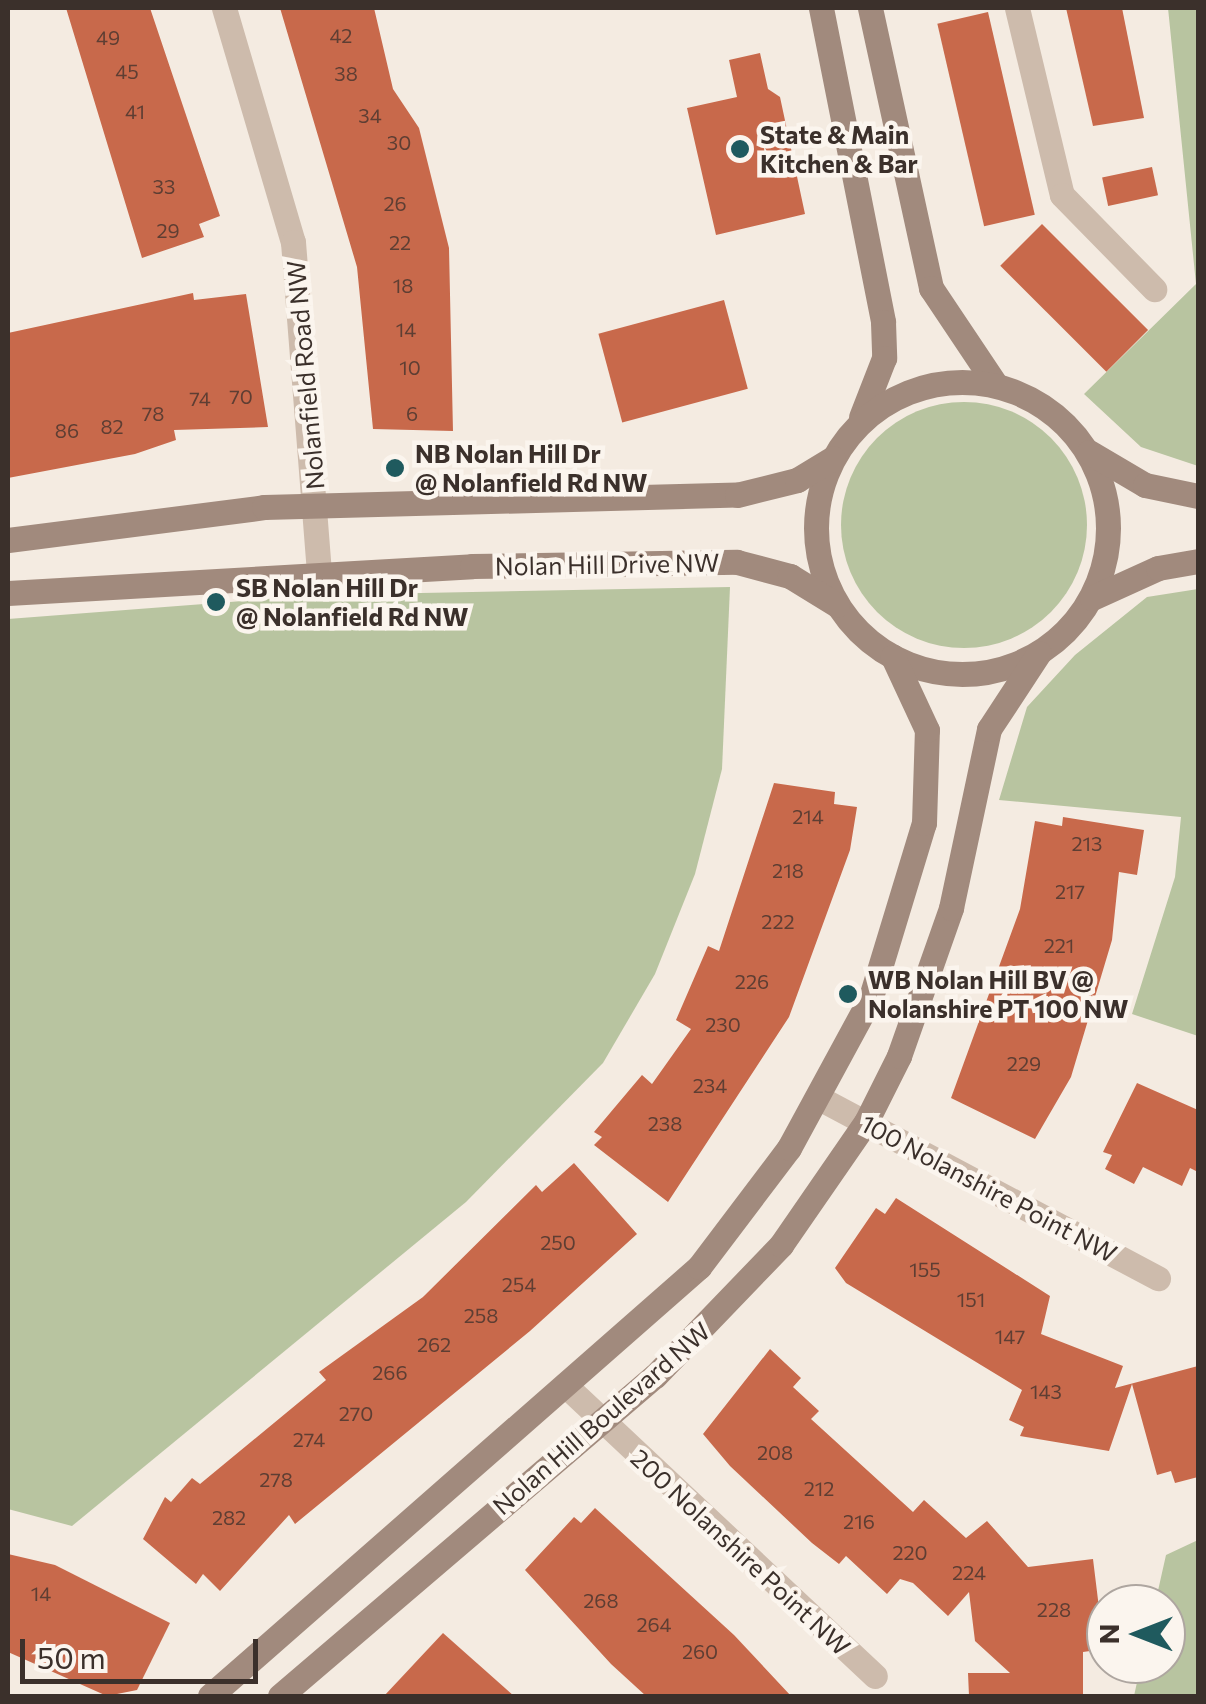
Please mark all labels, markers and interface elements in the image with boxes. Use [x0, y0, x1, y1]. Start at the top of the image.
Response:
house number: 42 [330, 23, 352, 47]
house number: 49 [96, 25, 120, 49]
house number: 45 [115, 59, 139, 83]
house number: 38 [334, 61, 358, 85]
house number: 41 [125, 99, 145, 123]
house number: 34 [358, 103, 382, 127]
place label: State & Main Kitchen & Bar [760, 120, 918, 179]
house number: 30 [387, 130, 411, 154]
marker: State & Main Kitchen & Bar [729, 138, 751, 160]
house number: 33 [153, 174, 175, 198]
house number: 26 [383, 191, 407, 215]
house number: 29 [156, 218, 180, 242]
house number: 22 [389, 230, 411, 254]
street label: Nolanfield Road NW [280, 259, 330, 491]
house number: 18 [393, 273, 413, 297]
house number: 14 [396, 317, 416, 341]
house number: 10 [399, 355, 421, 379]
house number: 70 [229, 384, 253, 408]
house number: 74 [189, 386, 211, 410]
house number: 78 [142, 401, 164, 425]
house number: 6 [406, 401, 418, 425]
house number: 82 [100, 414, 124, 438]
house number: 86 [55, 418, 79, 442]
place label: NB Nolan Hill Dr @ Nolanfield Rd NW [415, 439, 647, 498]
marker: NB Nolan Hill Dr @ Nolanfield Rd NW [384, 457, 406, 479]
street label: Nolan Hill Drive NW [495, 547, 719, 581]
place label: SB Nolan Hill Dr @ Nolanfield Rd NW [236, 573, 468, 632]
marker: SB Nolan Hill Dr @ Nolanfield Rd NW [205, 591, 227, 613]
house number: 214 [792, 804, 824, 828]
house number: 213 [1071, 831, 1103, 855]
house number: 218 [772, 858, 804, 882]
house number: 217 [1055, 879, 1085, 903]
house number: 222 [761, 909, 795, 933]
house number: 221 [1044, 933, 1074, 957]
place label: WB Nolan Hill BV @ Nolanshire PT 100 NW [868, 965, 1128, 1024]
house number: 226 [735, 969, 769, 993]
marker: WB Nolan Hill BV @ Nolanshire PT 100 NW [837, 983, 859, 1005]
house number: 230 [705, 1012, 741, 1036]
house number: 229 [1007, 1051, 1041, 1075]
house number: 234 [693, 1073, 727, 1097]
street label: 100 Nolanshire Point NW [856, 1108, 1122, 1268]
house number: 238 [648, 1111, 682, 1135]
house number: 250 [540, 1230, 576, 1254]
house number: 155 [909, 1257, 941, 1281]
house number: 254 [502, 1272, 536, 1296]
house number: 151 [957, 1287, 985, 1311]
house number: 258 [464, 1303, 498, 1327]
street label: Nolan Hill Boulevard NW [486, 1315, 716, 1521]
house number: 147 [995, 1324, 1025, 1348]
house number: 262 [417, 1332, 451, 1356]
house number: 266 [372, 1360, 408, 1384]
house number: 143 [1030, 1379, 1062, 1403]
house number: 270 [339, 1401, 373, 1425]
house number: 274 [293, 1427, 325, 1451]
house number: 208 [757, 1440, 793, 1464]
street label: 200 Nolanshire Point NW [625, 1443, 857, 1661]
house number: 278 [259, 1467, 293, 1491]
house number: 212 [804, 1476, 834, 1500]
house number: 282 [212, 1505, 246, 1529]
house number: 216 [843, 1509, 875, 1533]
house number: 220 [892, 1540, 928, 1564]
house number: 224 [952, 1560, 986, 1584]
house number: 14 [31, 1581, 51, 1605]
north arrow [1086, 1584, 1186, 1684]
house number: 268 [583, 1588, 619, 1612]
house number: 228 [1037, 1597, 1071, 1621]
house number: 264 [636, 1612, 672, 1636]
scale bar [25, 1619, 262, 1681]
text: N [1091, 1624, 1125, 1645]
text: 50 m [37, 1638, 106, 1675]
house number: 260 [682, 1639, 718, 1663]

